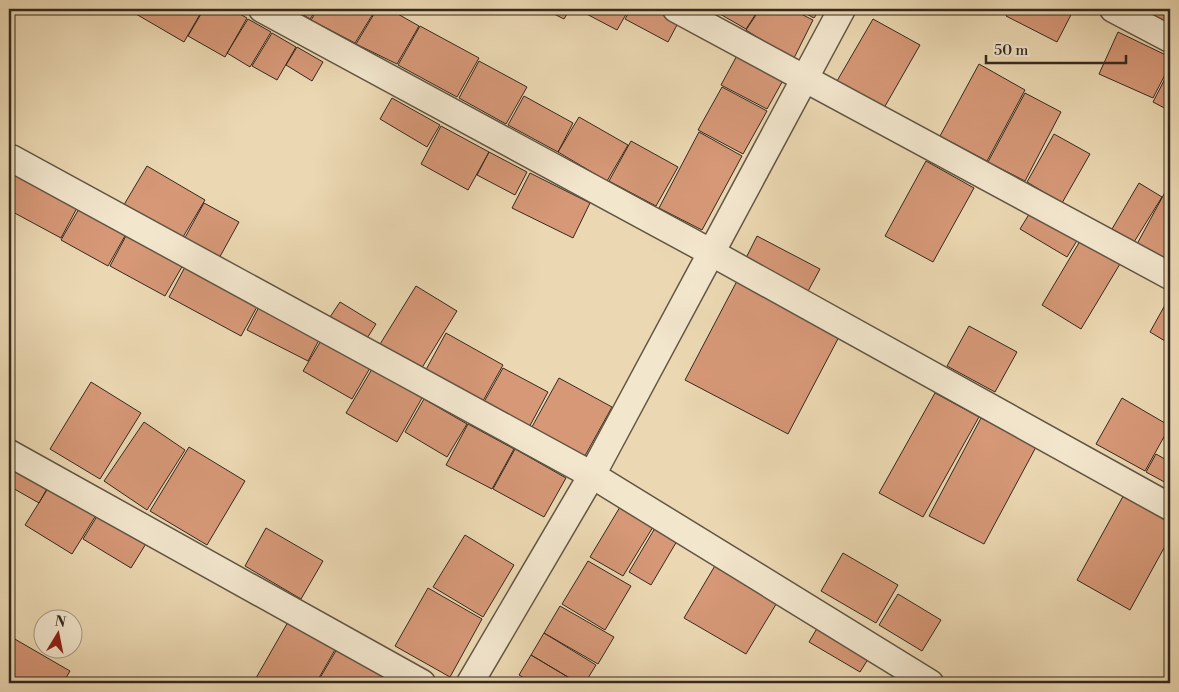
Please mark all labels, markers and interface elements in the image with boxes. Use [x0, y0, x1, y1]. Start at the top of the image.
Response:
scale bar [986, 32, 1126, 64]
text: 50 m [994, 41, 1028, 60]
north arrow [32, 610, 82, 660]
text: N [53, 612, 67, 632]

